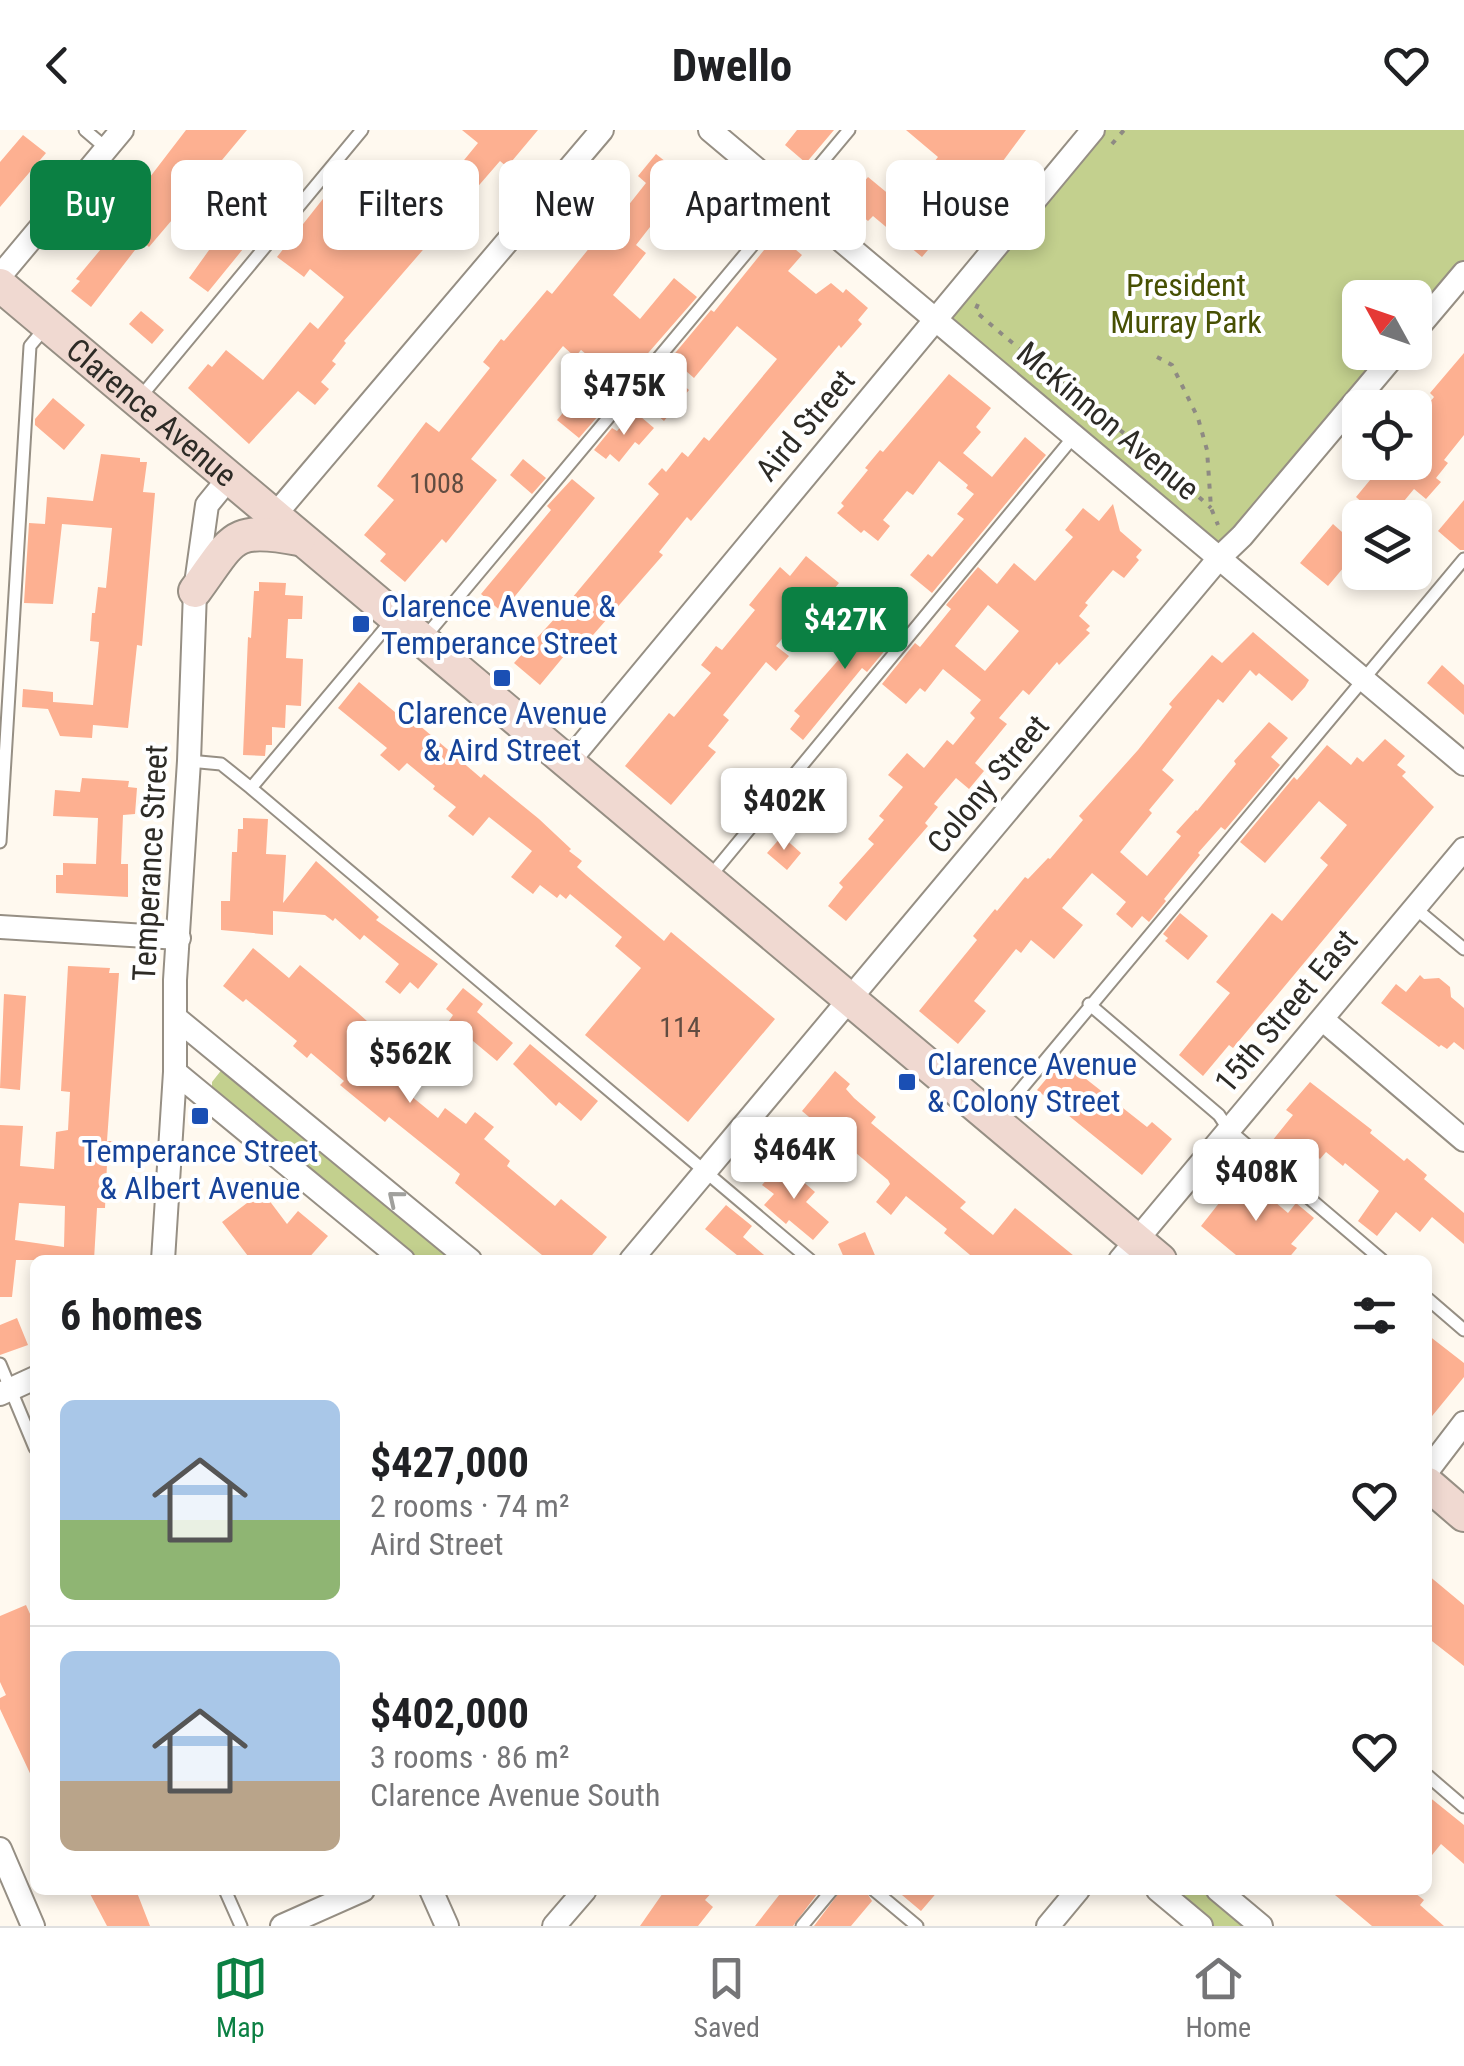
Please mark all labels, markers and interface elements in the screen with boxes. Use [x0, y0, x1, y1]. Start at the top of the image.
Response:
icon: back [30, 38, 85, 93]
icon: heart [1379, 38, 1434, 93]
text: Dwello [672, 39, 792, 92]
chip: Buy [30, 160, 151, 250]
chip: Rent [171, 160, 303, 250]
chip: Filters [323, 160, 479, 250]
chip: New [499, 160, 630, 250]
chip: Apartment [650, 160, 866, 250]
chip: House [886, 160, 1045, 250]
park label: President Murray Park [1110, 266, 1262, 341]
north arrow [1342, 280, 1432, 370]
map controls [1342, 280, 1432, 590]
street label: Clarence Avenue [59, 330, 244, 495]
street label: McKinnon Avenue [1009, 334, 1207, 508]
pin: $475K [554, 353, 694, 438]
street label: Aird Street [748, 362, 862, 488]
text: $475K [583, 366, 665, 404]
button: locate [1342, 390, 1432, 480]
house number: 1008 [409, 467, 465, 500]
button: layers [1342, 500, 1432, 590]
place label: Clarence Avenue & Temperance Street [381, 587, 618, 662]
pin: $427K [775, 587, 915, 672]
text: $427K [804, 600, 886, 638]
marker: Clarence Avenue & Temperance Street [350, 613, 372, 635]
marker: Clarence Avenue & Aird Street [491, 667, 513, 689]
place label: Clarence Avenue & Aird Street [397, 694, 607, 769]
street label: Colony Street [919, 707, 1057, 861]
street label: Temperance Street [125, 744, 175, 982]
pin: $402K [714, 768, 854, 853]
text: $402K [743, 781, 825, 819]
street label: 15th Street East [1207, 922, 1365, 1100]
house number: 114 [659, 1011, 701, 1044]
pin: $562K [340, 1021, 480, 1106]
text: $562K [369, 1034, 451, 1072]
place label: Clarence Avenue & Colony Street [927, 1045, 1137, 1120]
marker: Clarence Avenue & Colony Street [896, 1071, 918, 1093]
marker: Temperance Street & Albert Avenue [189, 1105, 211, 1127]
pin: $464K [724, 1117, 864, 1202]
text: $464K [753, 1130, 835, 1168]
place label: Temperance Street & Albert Avenue [81, 1132, 319, 1207]
pin: $408K [1186, 1139, 1326, 1224]
text: $408K [1215, 1152, 1297, 1190]
one-way arrow [388, 1192, 406, 1210]
icon: filters [1347, 1288, 1402, 1343]
text: 6 homes [60, 1291, 203, 1340]
text: $427,000 [370, 1438, 529, 1487]
icon: home [140, 1440, 260, 1560]
icon: heart [1347, 1473, 1402, 1528]
text: 2 rooms · 74 m² [370, 1487, 569, 1525]
text: Aird Street [370, 1525, 503, 1563]
text: $402,000 [370, 1689, 529, 1738]
icon: home [140, 1691, 260, 1811]
icon: heart [1347, 1724, 1402, 1779]
text: 3 rooms · 86 m² [370, 1738, 569, 1776]
text: Clarence Avenue South [370, 1776, 660, 1814]
tab: Map [213, 1951, 268, 2044]
tab: Saved [693, 1951, 760, 2044]
tab: Home [1186, 1951, 1251, 2044]

